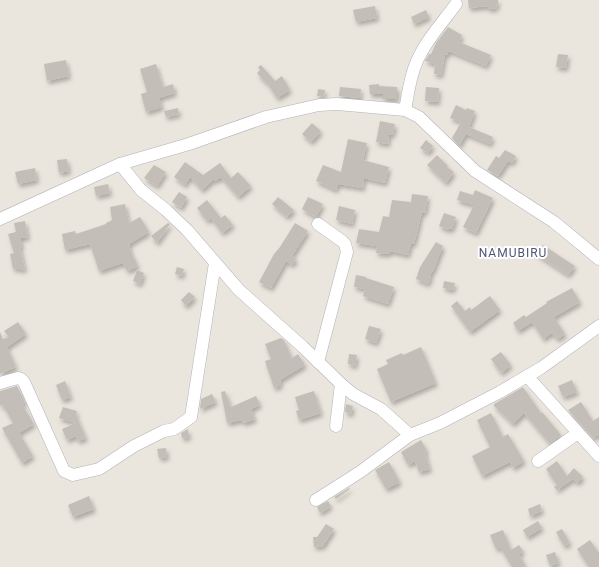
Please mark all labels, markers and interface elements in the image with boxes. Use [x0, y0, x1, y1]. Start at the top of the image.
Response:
district label: NAMUBIRU [479, 246, 547, 260]

